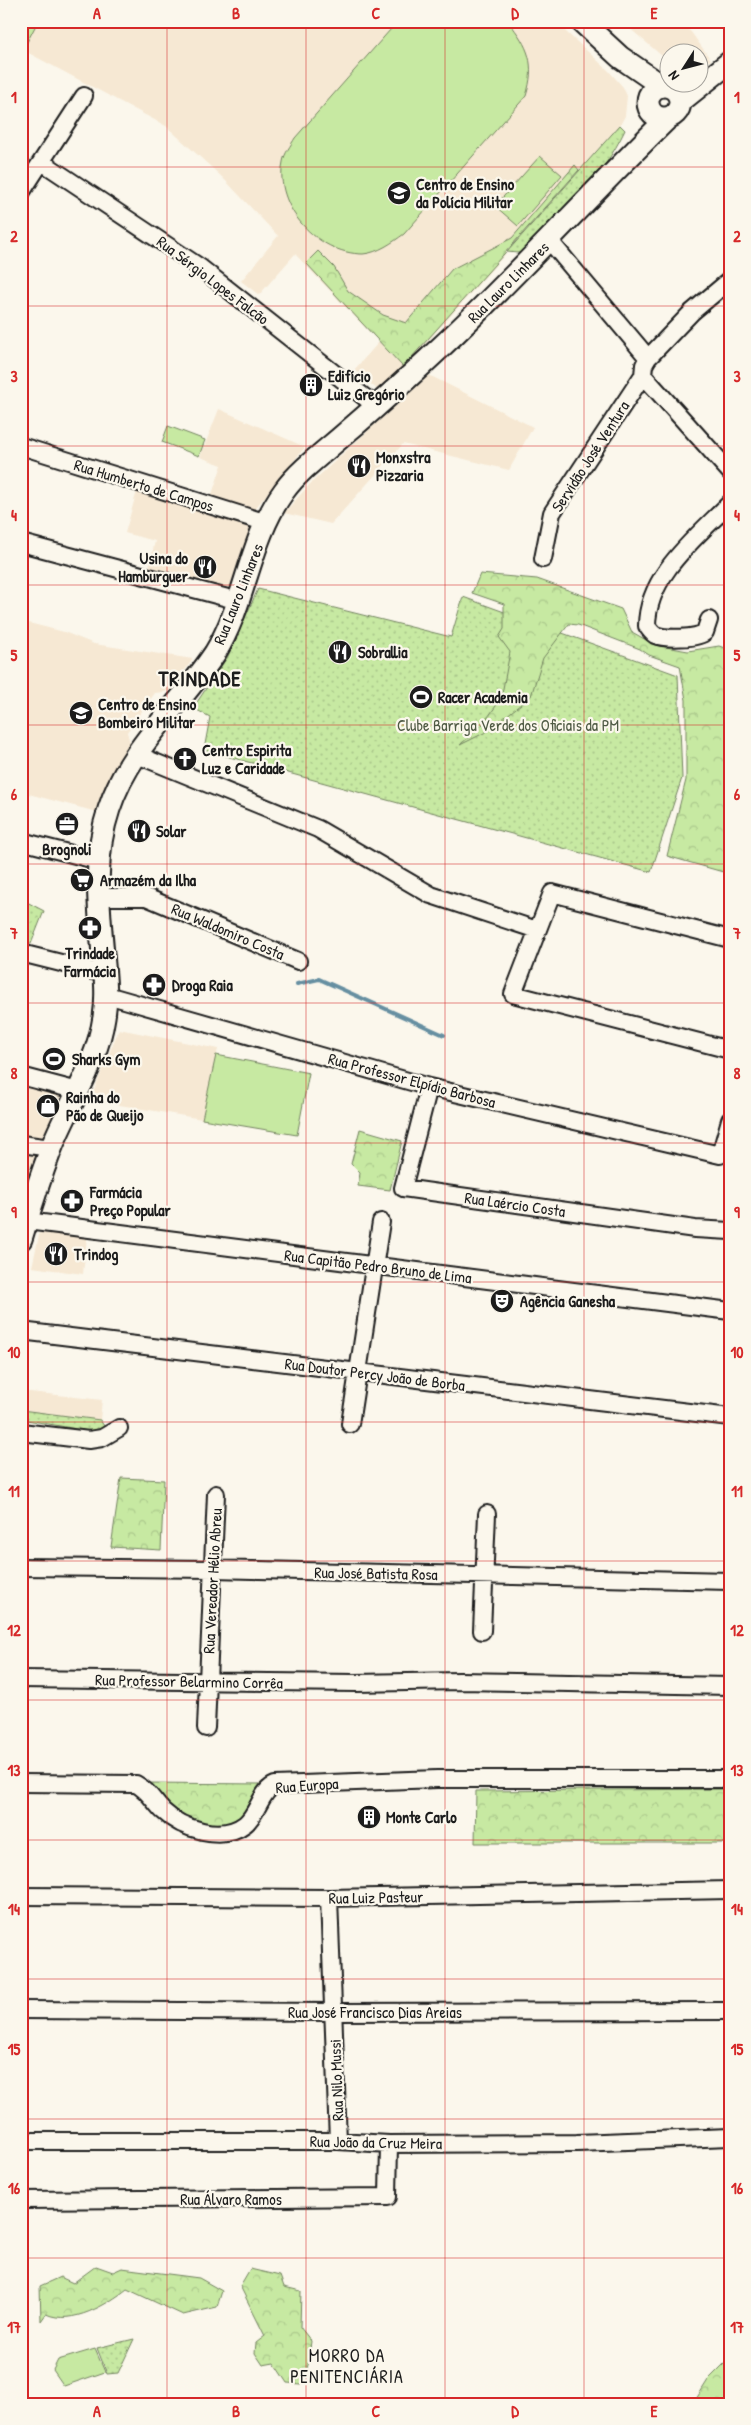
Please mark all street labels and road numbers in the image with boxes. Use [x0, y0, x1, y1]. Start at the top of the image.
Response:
street label: Rua Sérgio Lopes Falcão [152, 231, 274, 330]
street label: Rua Lauro Linhares [462, 236, 554, 328]
street label: Servidão José Ventura [546, 396, 634, 516]
street label: Rua Humberto de Campos [72, 453, 216, 517]
street label: Rua Lauro Linhares [208, 540, 268, 648]
street label: Rua Waldomiro Costa [168, 897, 288, 965]
street label: Rua Professor Elpídio Barbosa [326, 1047, 498, 1113]
street label: Rua Laércio Costa [463, 1186, 567, 1222]
street label: Rua Capitão Pedro Bruno de Lima [283, 1244, 473, 1288]
street label: Rua Doutor Percy João de Borba [284, 1352, 466, 1396]
street label: Rua Vereador Hélio Abreu [197, 1507, 227, 1654]
street label: Rua José Batista Rosa [314, 1561, 438, 1585]
street label: Rua Professor Belarmino Corrêa [95, 1668, 283, 1694]
street label: Rua Europa [275, 1772, 339, 1798]
street label: Rua Luiz Pasteur [328, 1885, 424, 1909]
street label: Rua José Francisco Dias Areias [288, 2001, 462, 2023]
street label: Rua Nilo Mussi [324, 2039, 348, 2121]
street label: Rua João da Cruz Meira [310, 2130, 442, 2154]
street label: Rua Álvaro Ramos [180, 2188, 282, 2210]

